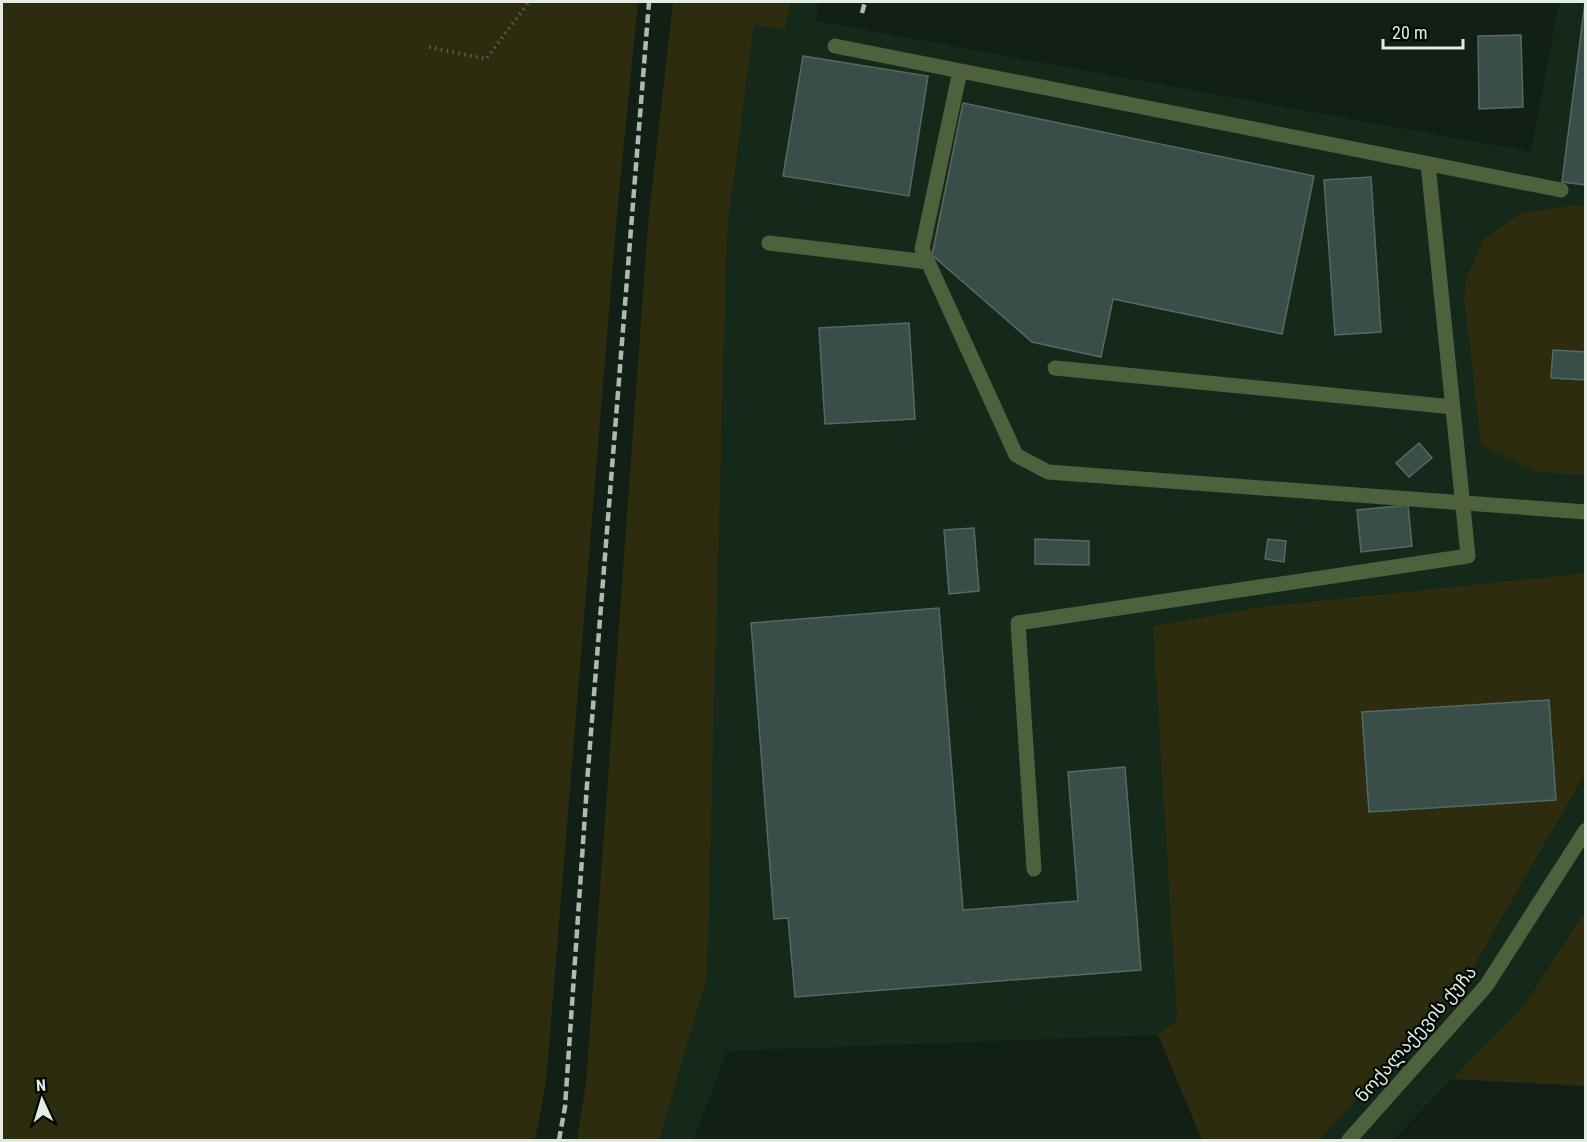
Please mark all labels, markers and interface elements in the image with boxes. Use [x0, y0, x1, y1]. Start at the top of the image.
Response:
scale bar [1383, 12, 1462, 50]
text: 20 m [1392, 22, 1427, 43]
street label: ნოქალაქევის ქუჩა [1351, 961, 1481, 1107]
north arrow [12, 1070, 72, 1130]
text: N [35, 1076, 47, 1095]

